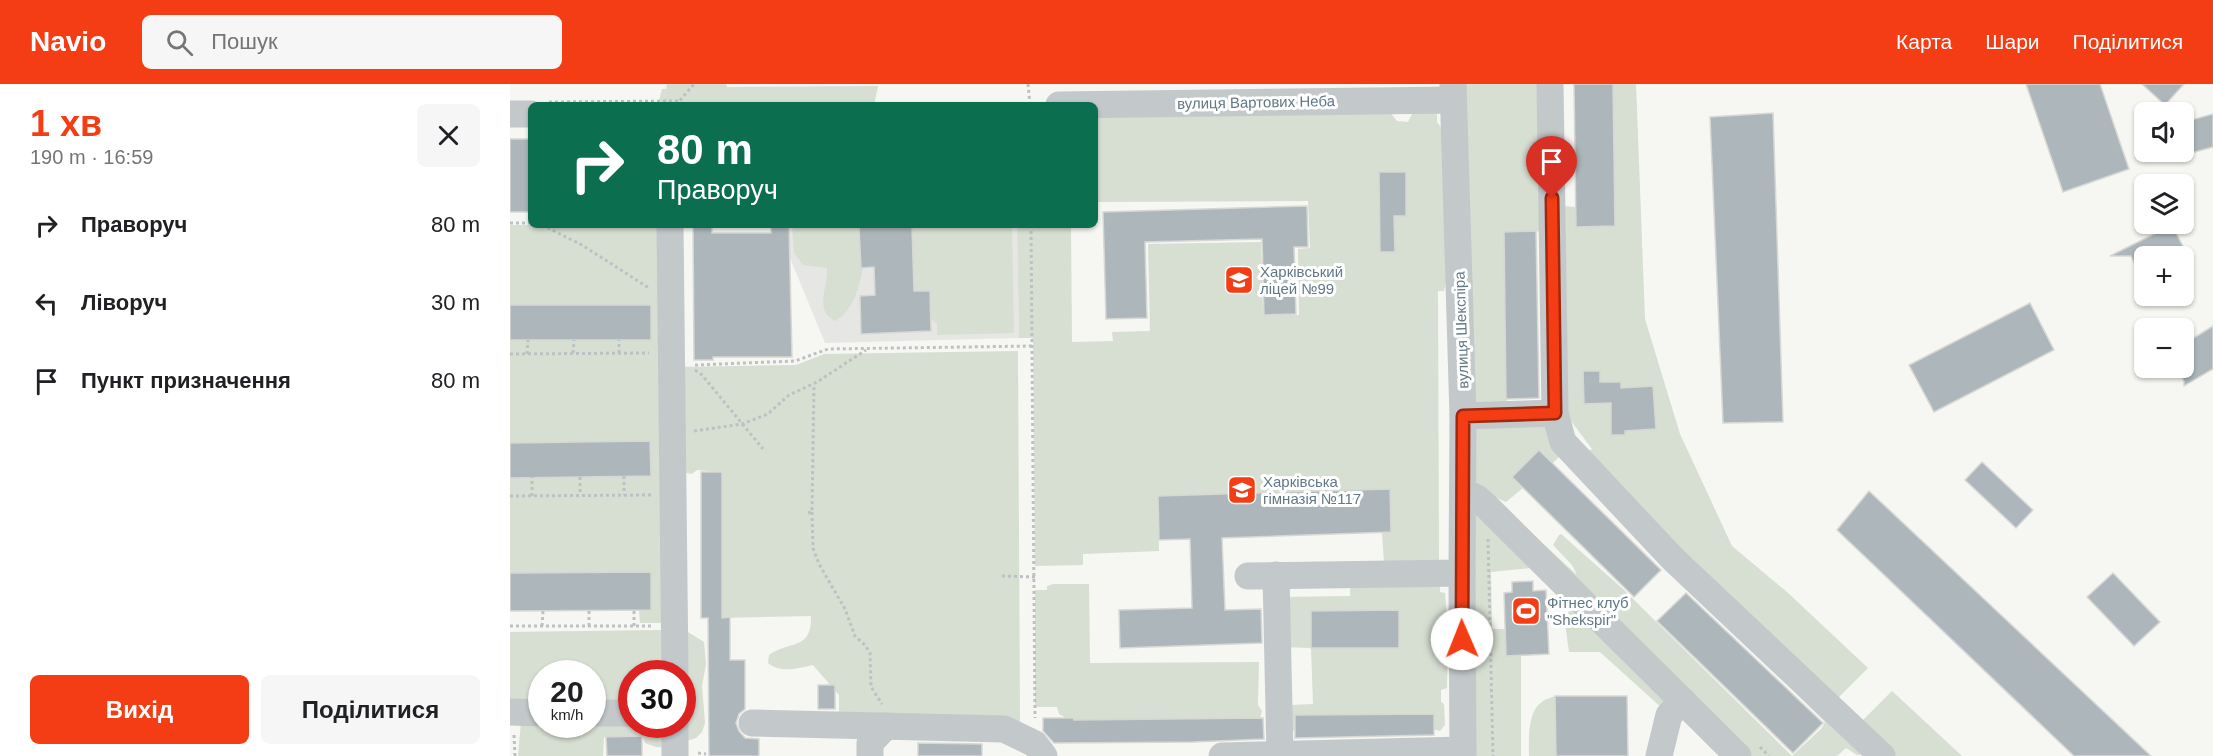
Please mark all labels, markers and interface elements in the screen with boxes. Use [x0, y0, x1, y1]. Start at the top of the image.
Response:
search box [142, 15, 562, 69]
text: Navio [30, 26, 106, 57]
icon: search [163, 26, 196, 59]
text: Пошук [211, 29, 278, 54]
text: Карта [1896, 30, 1952, 53]
text: Шари [1985, 30, 2040, 53]
text: Поділитися [2073, 30, 2183, 53]
street label: вулиця Вартових Неба [1177, 92, 1336, 112]
map controls [2134, 102, 2194, 378]
button: sound [2134, 102, 2194, 162]
text: 1 хв [30, 103, 102, 144]
button: close [417, 104, 480, 167]
icon: right [558, 126, 636, 204]
text: 80 m [657, 126, 753, 173]
pin [1526, 136, 1577, 198]
icon: arrive [1535, 145, 1568, 178]
text: 190 m · 16:59 [30, 146, 153, 168]
button: layers [2134, 174, 2194, 234]
text: Праворуч [657, 175, 778, 205]
icon: right [30, 209, 63, 242]
text: Праворуч [81, 212, 187, 237]
text: 80 m [431, 212, 480, 237]
button: + [2134, 246, 2194, 306]
place label: Харківський ліцей №99 [1260, 263, 1343, 297]
school or university icon: Харківський ліцей №99 [1223, 264, 1255, 296]
street label: вулиця Шекспіра [1450, 270, 1472, 389]
icon: left [30, 287, 63, 320]
text: Ліворуч [81, 290, 167, 315]
text: 30 m [431, 290, 480, 315]
button: − [2134, 318, 2194, 378]
icon: arrive [30, 365, 63, 398]
text: Пункт призначення [81, 368, 291, 393]
text: 80 m [431, 368, 480, 393]
place label: Харківська гімназія №117 [1263, 473, 1361, 507]
school or university icon: Харківська гімназія №117 [1226, 474, 1258, 506]
place label: Фітнес клуб "Shekspir" [1547, 594, 1629, 628]
sports icon: Фітнес клуб "Shekspir" [1510, 595, 1542, 627]
position arrow [1430, 607, 1494, 671]
speed limit sign: 30 [618, 660, 696, 738]
button: Вихід [30, 675, 249, 744]
button: Поділитися [261, 675, 480, 744]
text: 20 [550, 675, 584, 708]
text: km/h [551, 706, 583, 723]

